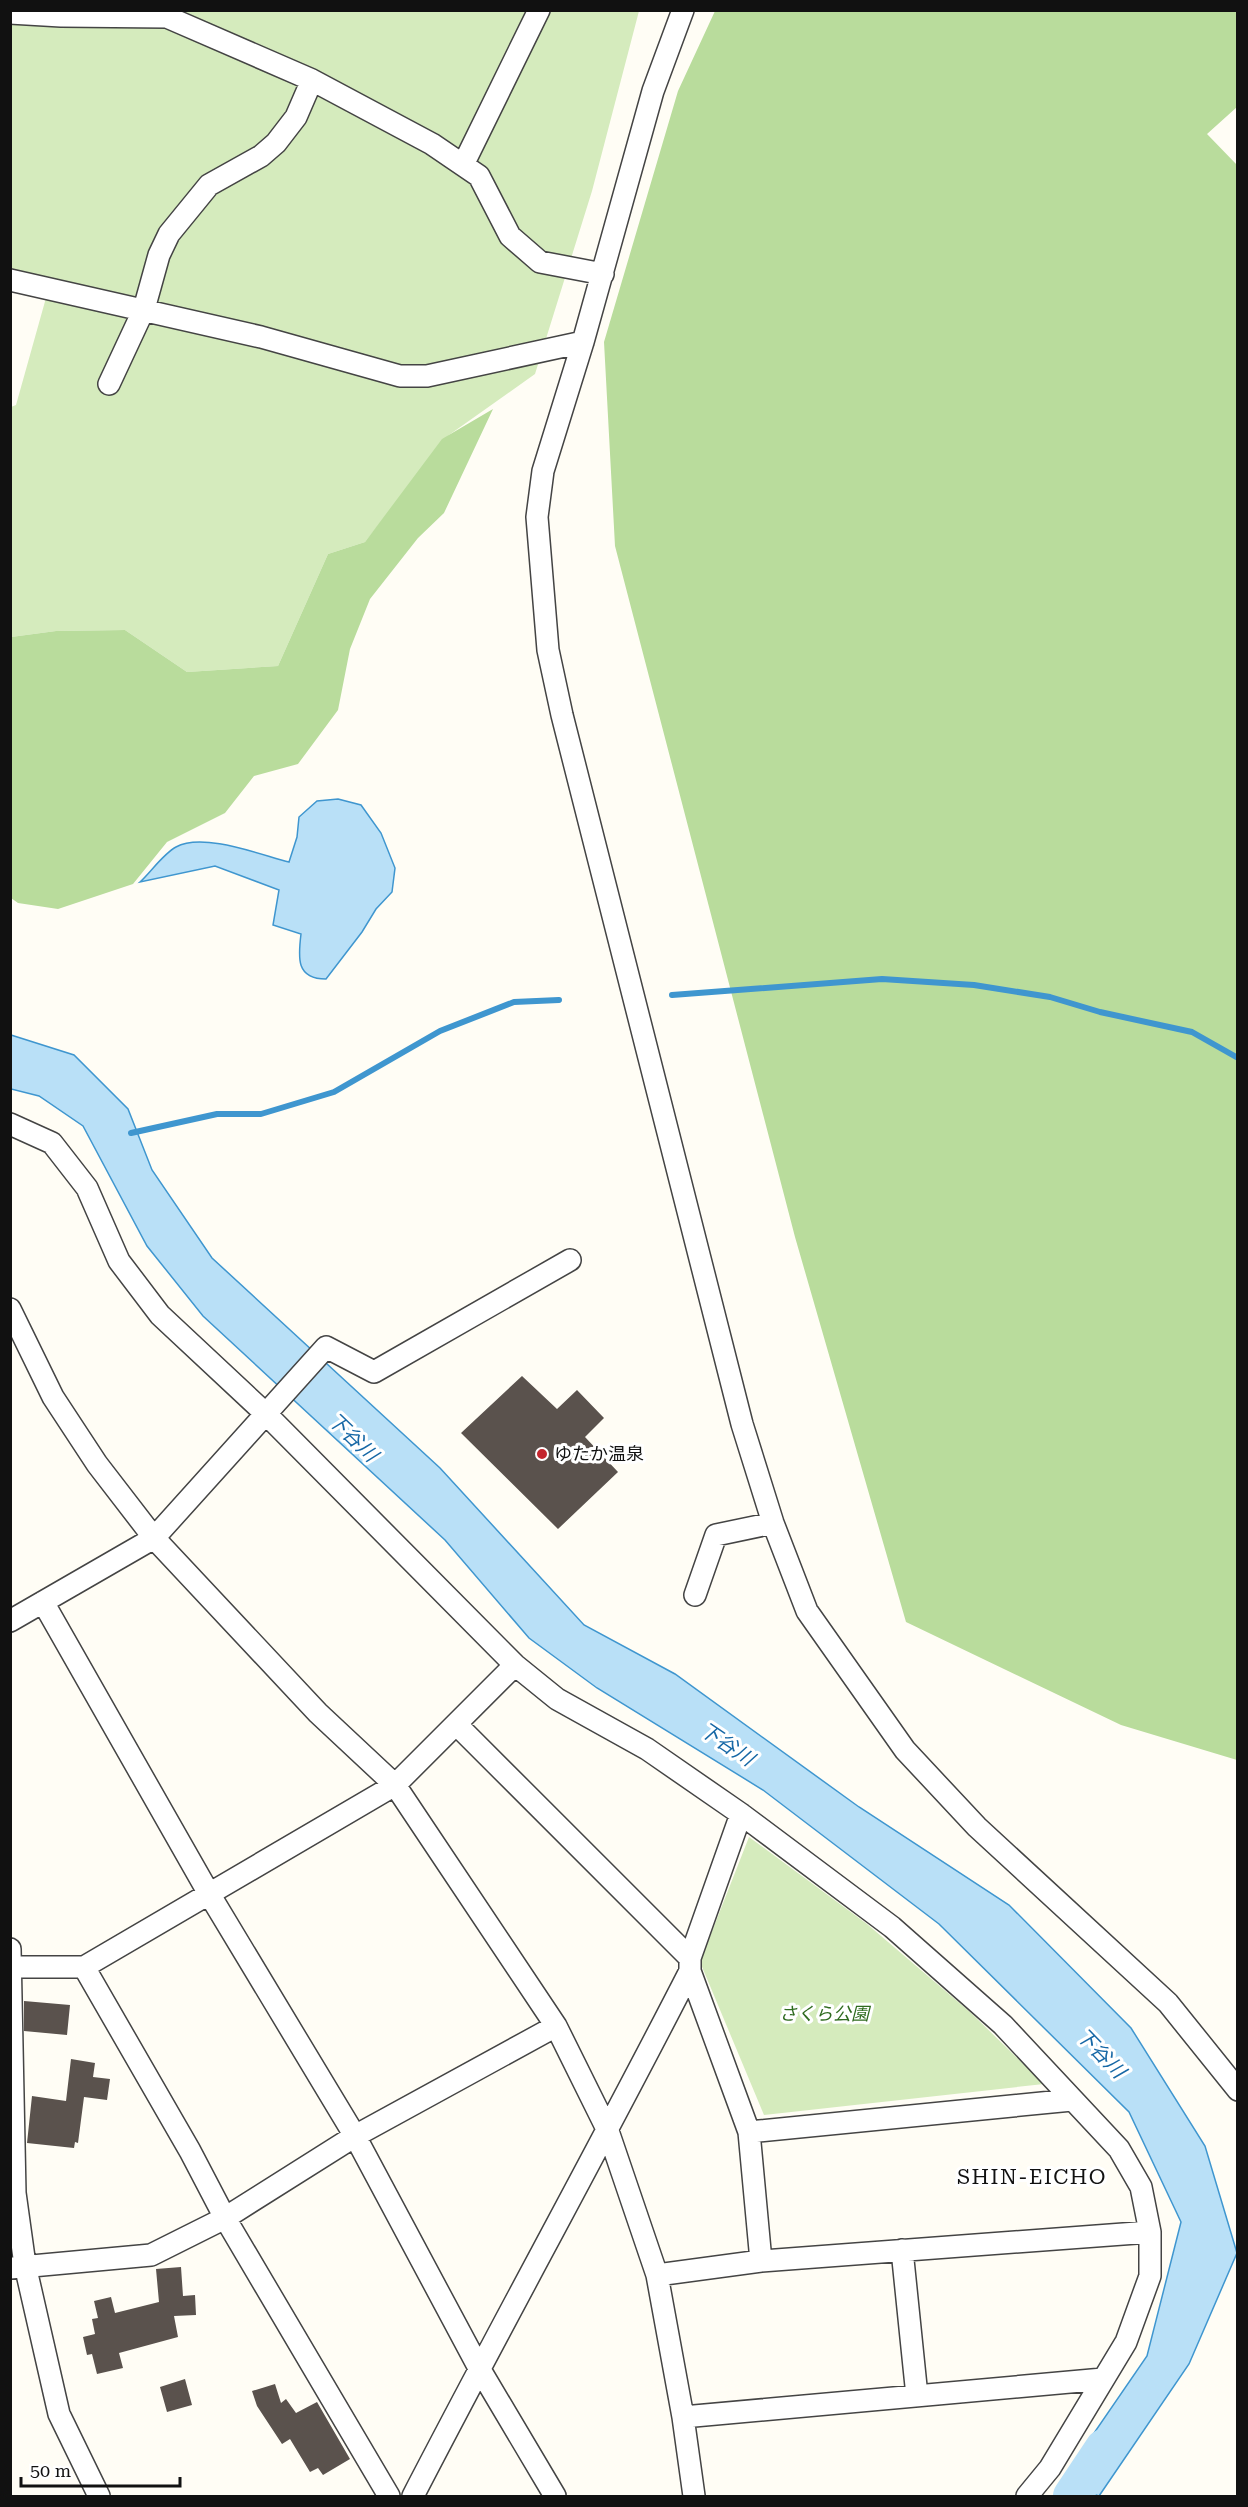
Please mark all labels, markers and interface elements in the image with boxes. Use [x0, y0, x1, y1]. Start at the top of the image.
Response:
water label: 下谷川 [323, 1408, 384, 1468]
place label: ゆたか温泉 [554, 1443, 644, 1464]
marker: ゆたか温泉 [535, 1447, 549, 1461]
water label: 下谷川 [695, 1717, 760, 1772]
park label: さくら公園 [779, 2003, 872, 2024]
water label: 下谷川 [1072, 2023, 1132, 2084]
district label: SHIN-EICHO [957, 2165, 1107, 2189]
scale bar [21, 2450, 180, 2488]
text: 50 m [30, 2460, 71, 2481]

